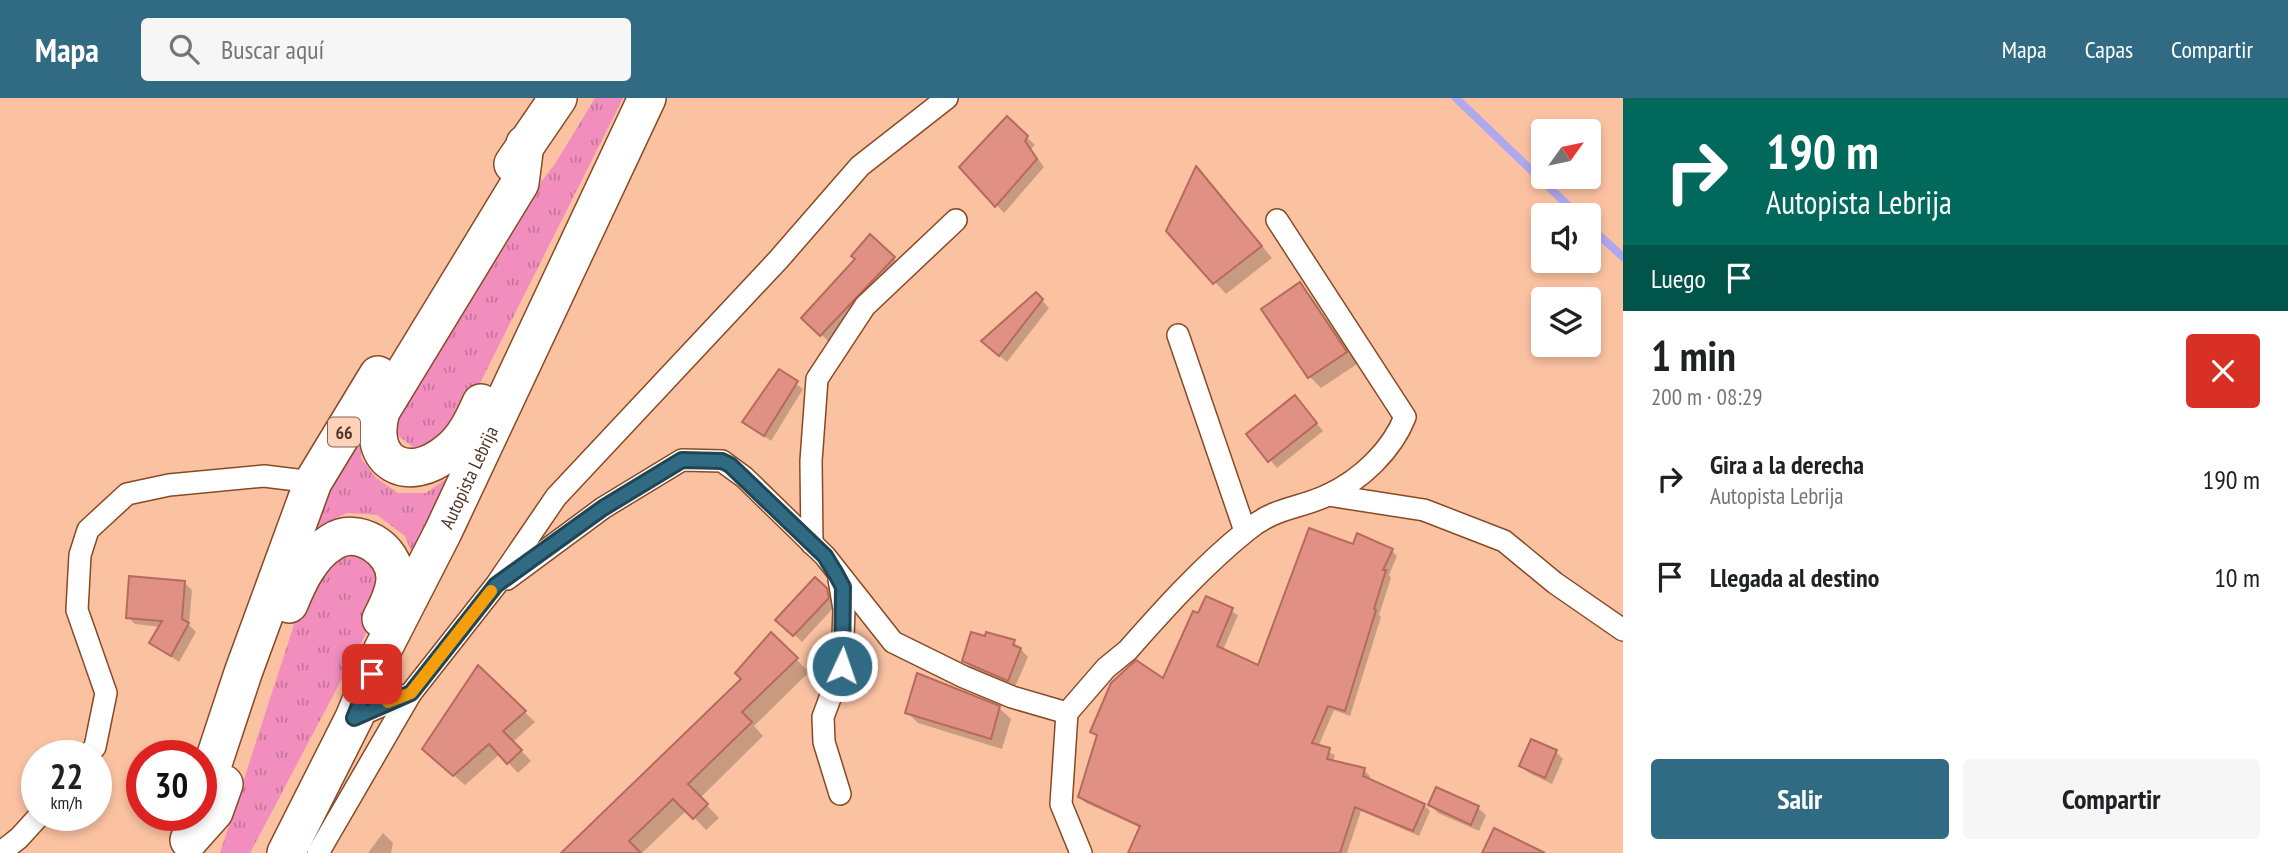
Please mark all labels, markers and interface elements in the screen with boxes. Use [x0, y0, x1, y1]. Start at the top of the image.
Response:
search box [141, 18, 631, 81]
text: Mapa [35, 28, 99, 71]
icon: search [165, 30, 203, 68]
text: Buscar aquí [221, 33, 324, 66]
text: Mapa [2002, 34, 2047, 65]
text: Capas [2085, 34, 2133, 65]
text: Compartir [2171, 34, 2253, 65]
north arrow [1531, 119, 1601, 189]
map controls [1531, 119, 1601, 357]
text: 190 m [1766, 119, 1879, 183]
icon: right [1651, 126, 1742, 217]
text: Autopista Lebrija [1766, 181, 1952, 223]
button: sound [1531, 203, 1601, 273]
icon: arrive [1720, 259, 1758, 297]
text: Luego [1651, 262, 1706, 295]
button: layers [1531, 287, 1601, 357]
text: 1 min [1651, 328, 1736, 383]
button: close [2186, 334, 2260, 408]
text: 200 m · 08:29 [1651, 382, 1763, 411]
road number: 66 [328, 418, 360, 446]
street label: Autopista Lebrija [434, 422, 503, 532]
text: Gira a la derecha [1710, 448, 1864, 481]
icon: right [1651, 460, 1689, 498]
text: 190 m [2202, 463, 2260, 496]
text: Autopista Lebrija [1710, 481, 1844, 510]
icon: arrive [1651, 558, 1689, 596]
text: Llegada al destino [1710, 561, 1879, 594]
text: 10 m [2214, 561, 2260, 594]
position arrow [805, 629, 879, 703]
pin [342, 644, 402, 704]
icon: arrive [353, 655, 391, 693]
speed limit sign: 30 [126, 740, 217, 831]
text: 22 [50, 753, 83, 799]
button: Salir [1651, 759, 1949, 839]
button: Compartir [1963, 759, 2260, 839]
text: km/h [51, 791, 82, 814]

